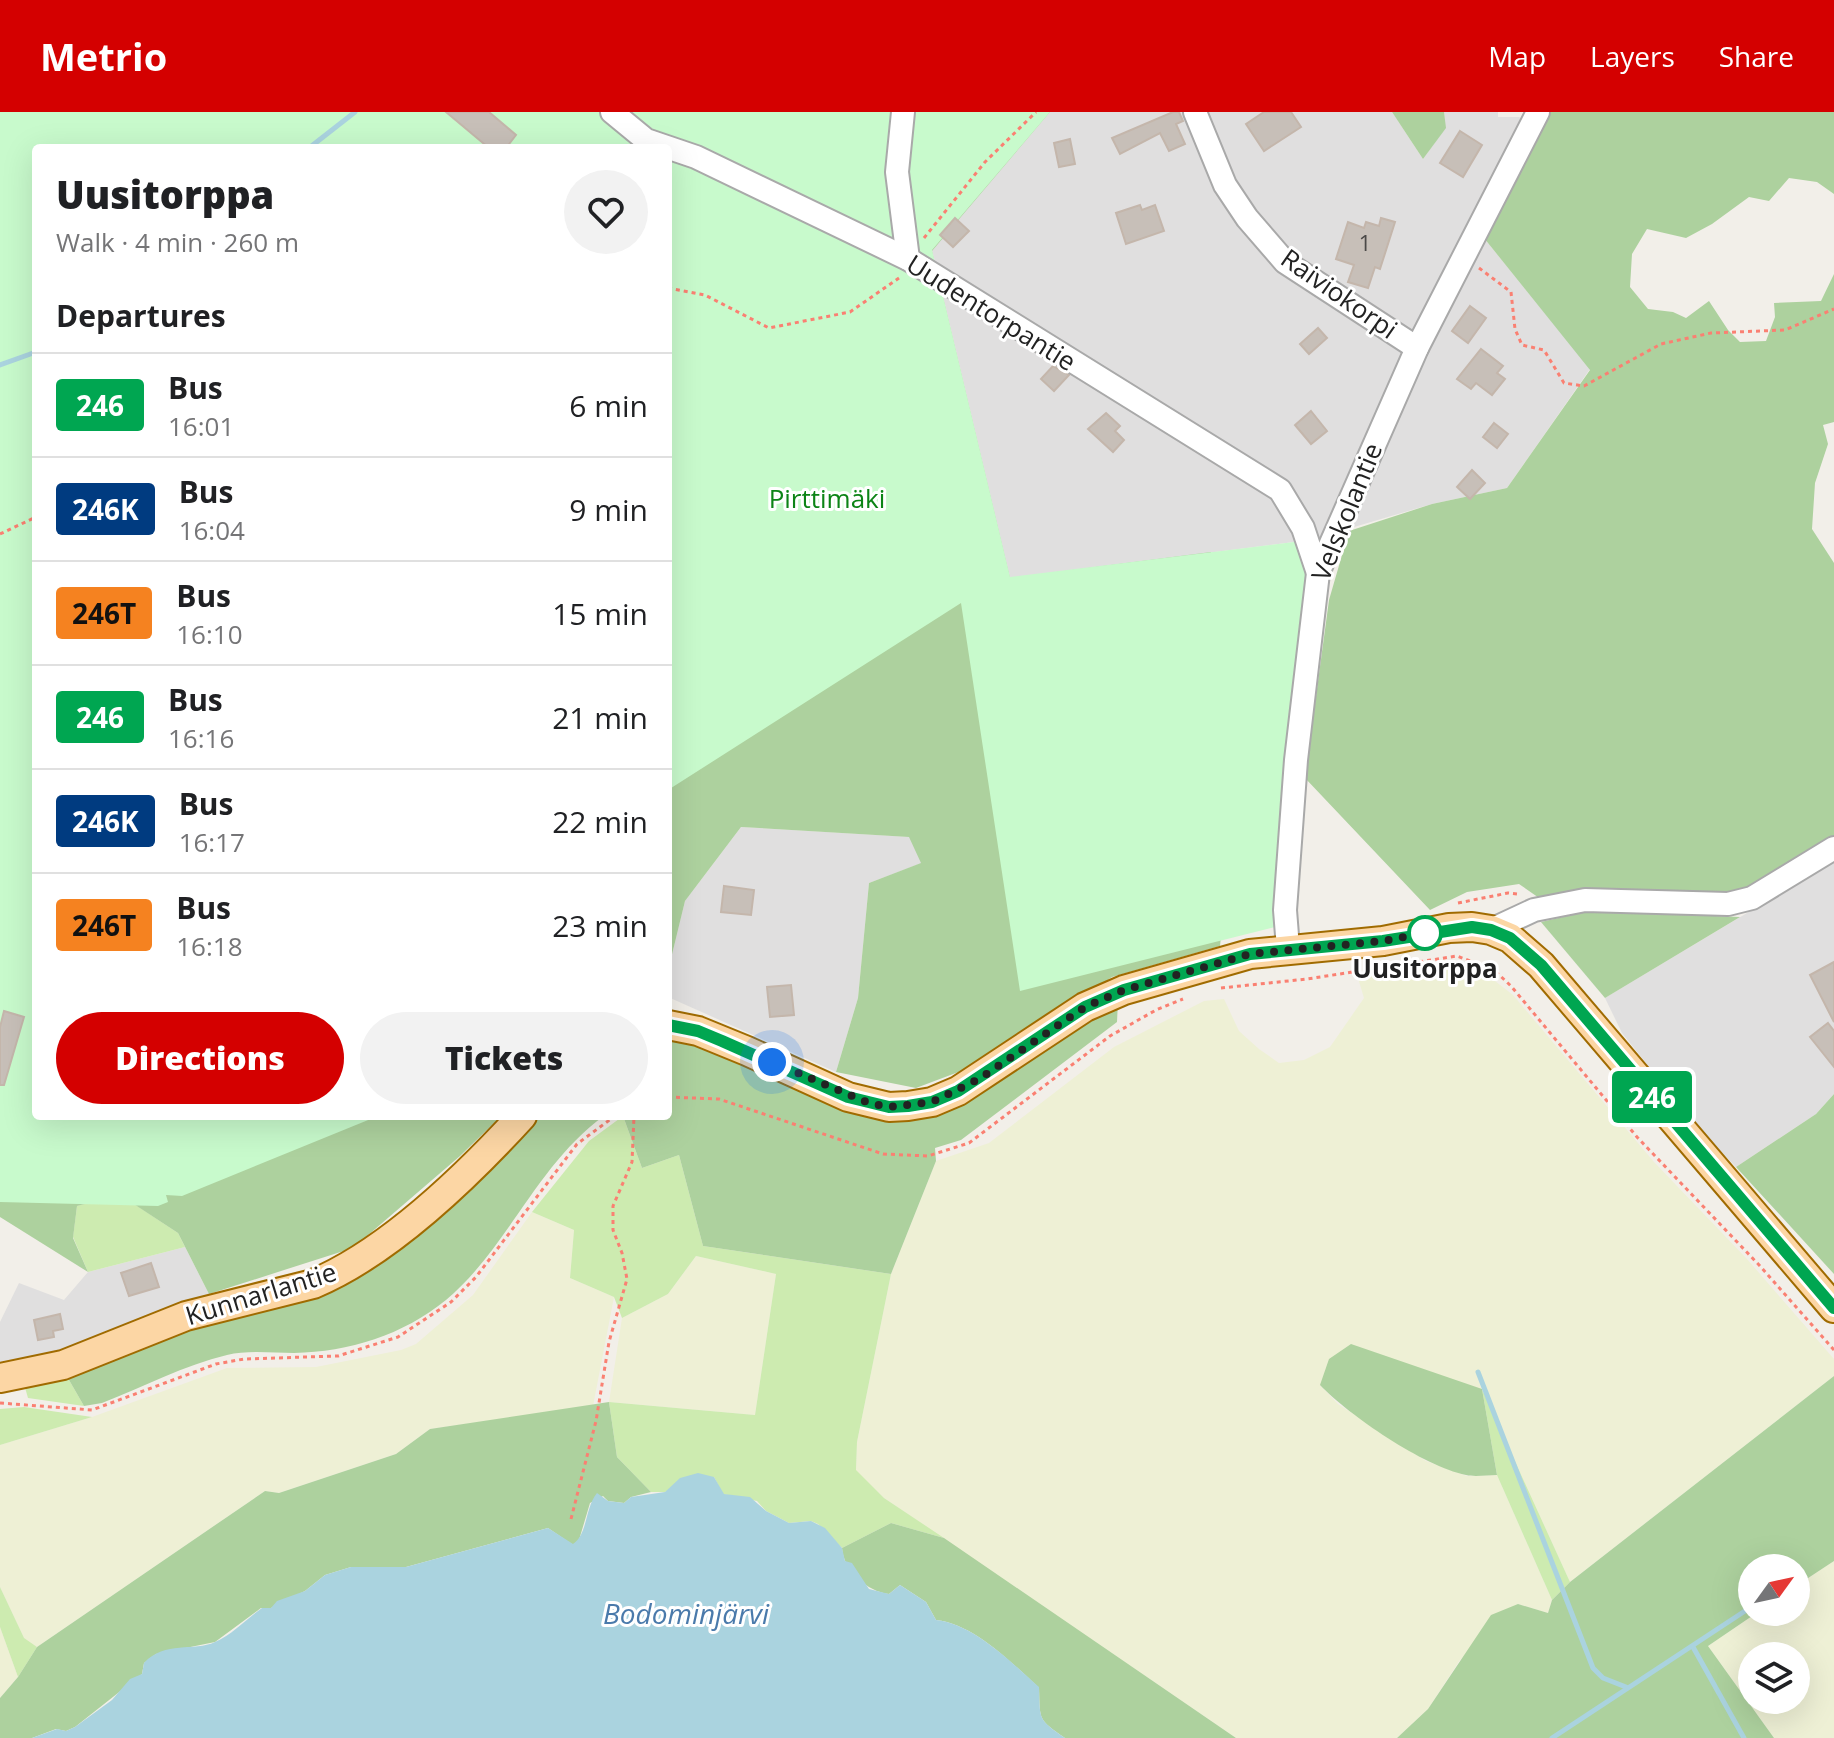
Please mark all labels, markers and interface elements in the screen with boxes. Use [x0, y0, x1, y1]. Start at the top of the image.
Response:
text: Metrio [40, 30, 167, 82]
text: Map [1488, 37, 1546, 75]
text: Layers [1590, 37, 1675, 75]
text: Share [1719, 37, 1794, 75]
text: Uusitorppa [56, 168, 274, 220]
button: heart [564, 170, 648, 254]
text: Walk · 4 min · 260 m [56, 224, 299, 260]
house number: 1 [1359, 227, 1371, 257]
street label: Raiviokorpi [1274, 240, 1405, 347]
street label: Uudentorpantie [900, 246, 1083, 379]
text: Departures [56, 295, 226, 336]
text: Bus [168, 367, 223, 408]
text: 6 min [569, 385, 648, 426]
text: 246 [76, 386, 124, 424]
text: 16:01 [168, 408, 234, 444]
street label: Velskolantie [1302, 437, 1390, 586]
text: Bus [179, 471, 233, 512]
park label: Pirttimäki [769, 480, 885, 516]
text: 9 min [569, 489, 648, 530]
text: 246K [72, 490, 139, 528]
text: 16:04 [179, 512, 245, 548]
text: Bus [176, 575, 231, 616]
text: 15 min [552, 593, 648, 634]
text: 246T [72, 594, 136, 632]
text: 16:10 [176, 616, 243, 652]
text: Bus [168, 679, 223, 720]
text: 21 min [552, 697, 648, 738]
text: 246 [76, 698, 124, 736]
text: 16:16 [168, 720, 234, 756]
text: Bus [179, 783, 233, 824]
text: 22 min [552, 801, 648, 842]
text: 246K [72, 802, 139, 840]
text: 16:17 [179, 824, 245, 860]
text: Bus [176, 887, 231, 928]
text: 23 min [552, 905, 648, 946]
text: 246T [72, 906, 136, 944]
marker: Uusitorppa [1408, 916, 1442, 950]
text: 16:18 [176, 928, 243, 964]
place label: Uusitorppa [1352, 950, 1498, 986]
button: Directions [56, 1012, 344, 1104]
button: Tickets [360, 1012, 648, 1104]
your location [752, 1042, 792, 1082]
line badge: 246 [1606, 1071, 1698, 1123]
text: 246 [1628, 1078, 1676, 1116]
street label: Kunnarlantie [181, 1253, 341, 1333]
north arrow [1738, 1554, 1810, 1626]
map controls [1738, 1554, 1810, 1714]
water label: Bodominjärvi [603, 1594, 770, 1632]
button: layers [1738, 1642, 1810, 1714]

